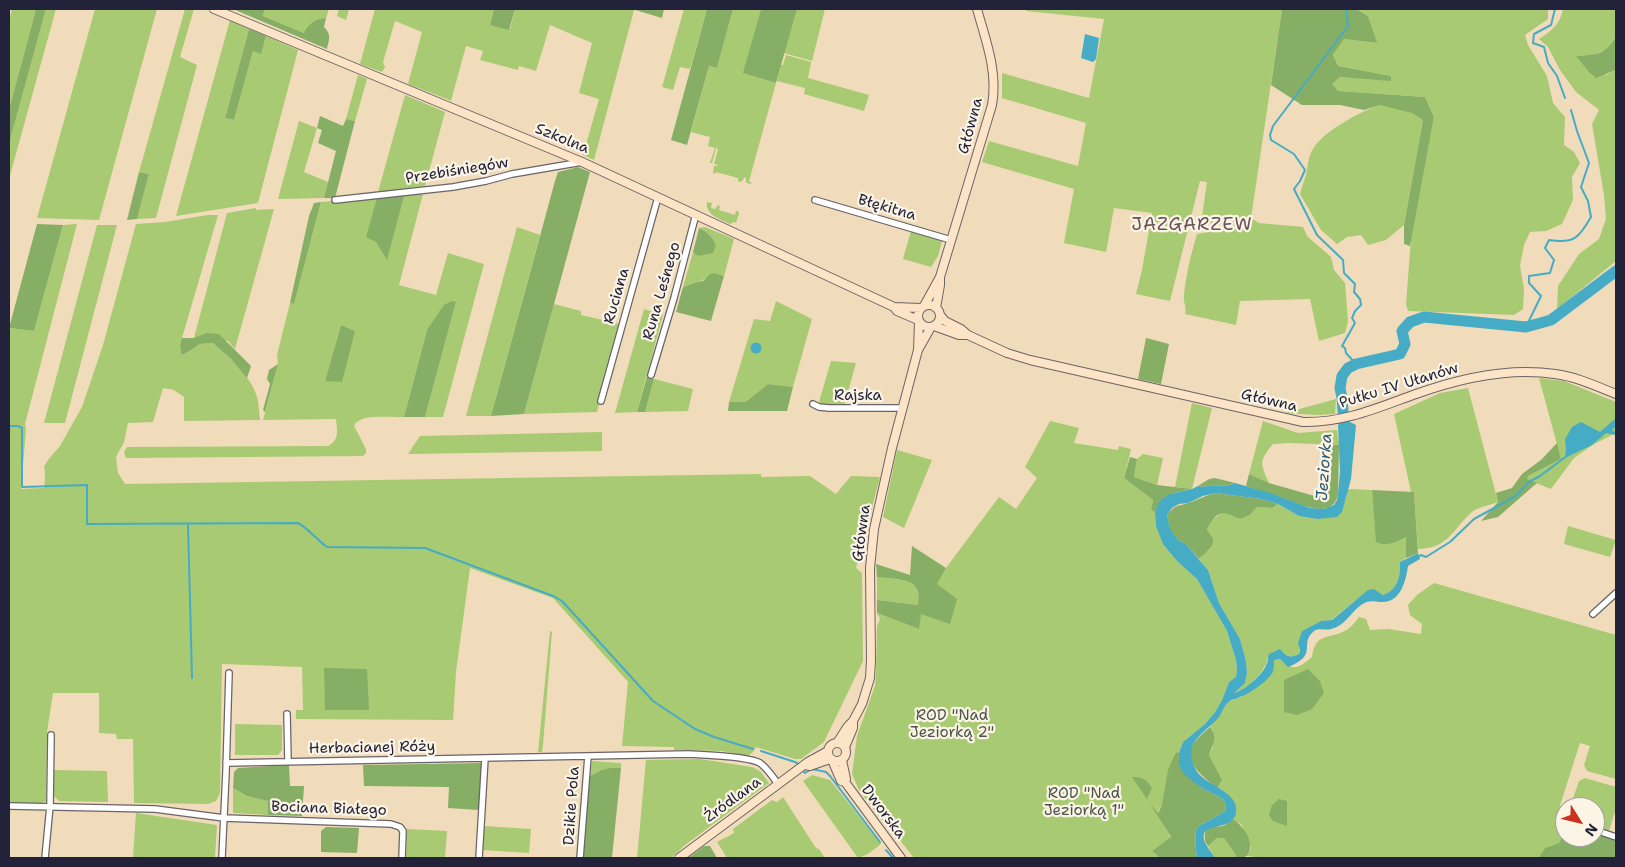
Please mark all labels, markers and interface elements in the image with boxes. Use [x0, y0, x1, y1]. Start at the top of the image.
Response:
street label: Główna [955, 96, 987, 156]
street label: Szkolna [532, 120, 592, 158]
street label: Przebiśniegów [404, 154, 510, 188]
street label: Błękitna [856, 191, 918, 225]
district label: JAZGARZEW [1130, 214, 1254, 236]
street label: Runa Leśnego [639, 240, 685, 342]
street label: Ruciana [600, 266, 634, 326]
street label: Pułku IV Ułanów [1337, 359, 1461, 413]
street label: Główna [1239, 386, 1299, 416]
street label: Rajska [834, 387, 882, 405]
water label: Jeziorka [1313, 433, 1337, 501]
street label: Główna [849, 503, 875, 563]
park label: ROD "Nad Jeziorką 2" [910, 707, 994, 742]
street label: Herbacianej Róży [309, 738, 435, 758]
street label: Dzikie Pola [560, 766, 584, 846]
street label: Źródlana [701, 773, 765, 827]
street label: Dworska [857, 781, 909, 843]
park label: ROD "Nad Jeziorką 1" [1044, 785, 1124, 820]
north arrow [1555, 797, 1605, 847]
street label: Bociana Białego [271, 798, 387, 820]
text: N [1581, 820, 1602, 840]

